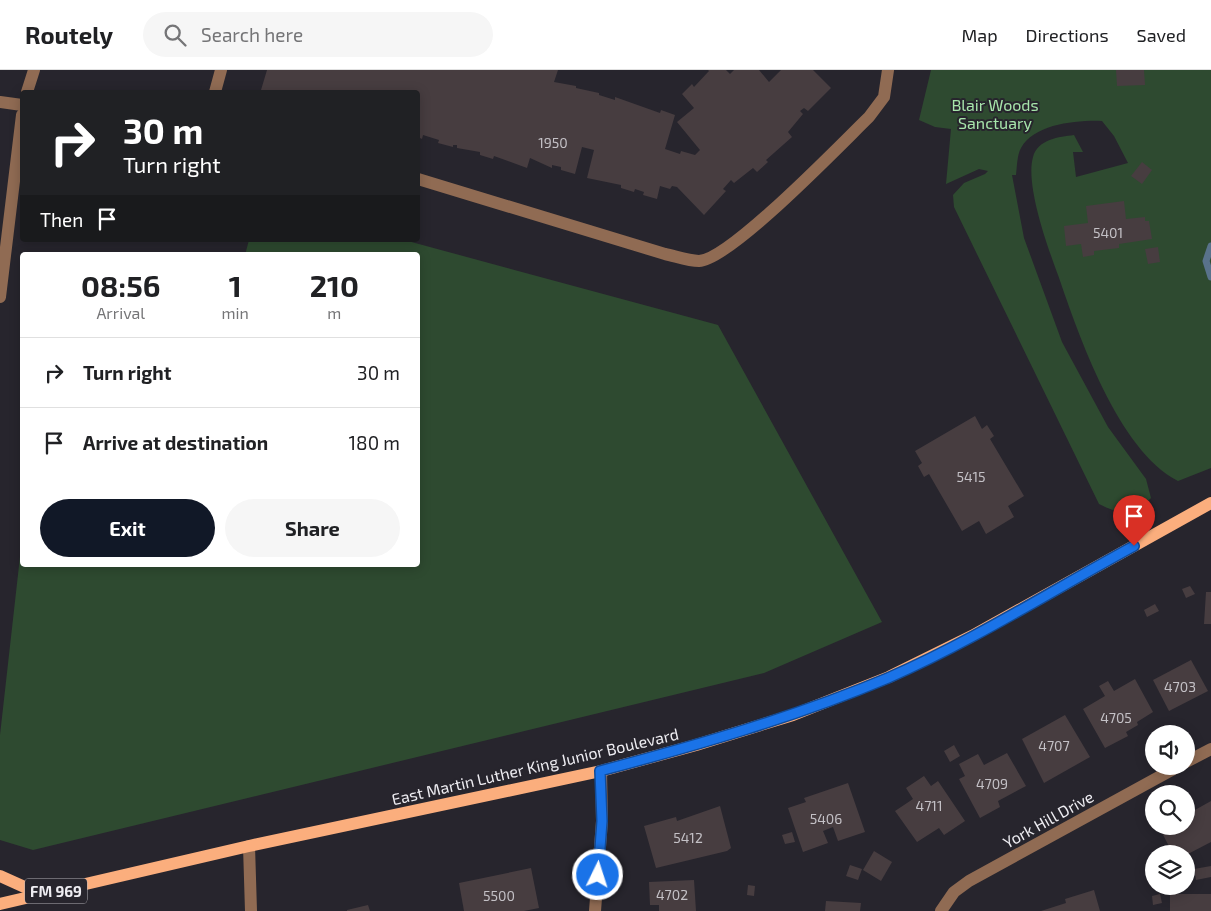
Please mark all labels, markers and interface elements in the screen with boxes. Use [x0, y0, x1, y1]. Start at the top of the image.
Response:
search box [143, 12, 493, 57]
text: Routely [25, 20, 113, 49]
icon: search [161, 21, 189, 49]
text: Search here [201, 23, 303, 46]
text: Map [961, 24, 998, 46]
text: Directions [1026, 24, 1109, 46]
text: Saved [1137, 24, 1186, 46]
park label: Blair Woods Sanctuary [951, 95, 1039, 132]
text: 30 m [123, 109, 203, 151]
icon: right [40, 110, 105, 175]
house number: 1950 [538, 134, 568, 151]
text: Turn right [123, 151, 221, 177]
icon: arrive [93, 205, 121, 233]
text: Then [40, 208, 83, 231]
house number: 5401 [1093, 224, 1123, 241]
text: 08:56 [81, 267, 161, 303]
text: 1 [229, 267, 242, 303]
text: 210 [310, 267, 359, 303]
text: Arrival [96, 303, 145, 322]
text: min [221, 303, 249, 322]
text: m [327, 303, 341, 322]
icon: right [40, 359, 68, 387]
text: Turn right [83, 361, 171, 384]
text: 30 m [357, 361, 400, 384]
icon: arrive [40, 429, 68, 457]
text: Arrive at destination [83, 431, 268, 454]
text: 180 m [349, 431, 400, 454]
house number: 5415 [956, 468, 986, 485]
pin [1113, 495, 1155, 546]
button: Exit [40, 499, 215, 557]
button: Share [225, 499, 400, 557]
icon: arrive [1120, 502, 1148, 530]
house number: 4703 [1164, 678, 1196, 695]
house number: 4705 [1100, 709, 1132, 726]
street label: East Martin Luther King Junior Boulevard [390, 724, 680, 808]
map controls [1145, 725, 1195, 895]
button: sound [1145, 725, 1195, 775]
house number: 4707 [1038, 737, 1070, 754]
house number: 4709 [976, 775, 1008, 792]
button: search [1145, 785, 1195, 835]
street label: York Hill Drive [999, 786, 1097, 852]
house number: 4711 [916, 797, 942, 814]
house number: 5406 [810, 810, 842, 827]
house number: 5412 [673, 829, 703, 846]
button: layers [1145, 845, 1195, 895]
position arrow [571, 848, 623, 900]
road number: FM 969 [25, 878, 87, 904]
house number: 4702 [656, 886, 688, 903]
house number: 5500 [483, 887, 515, 904]

